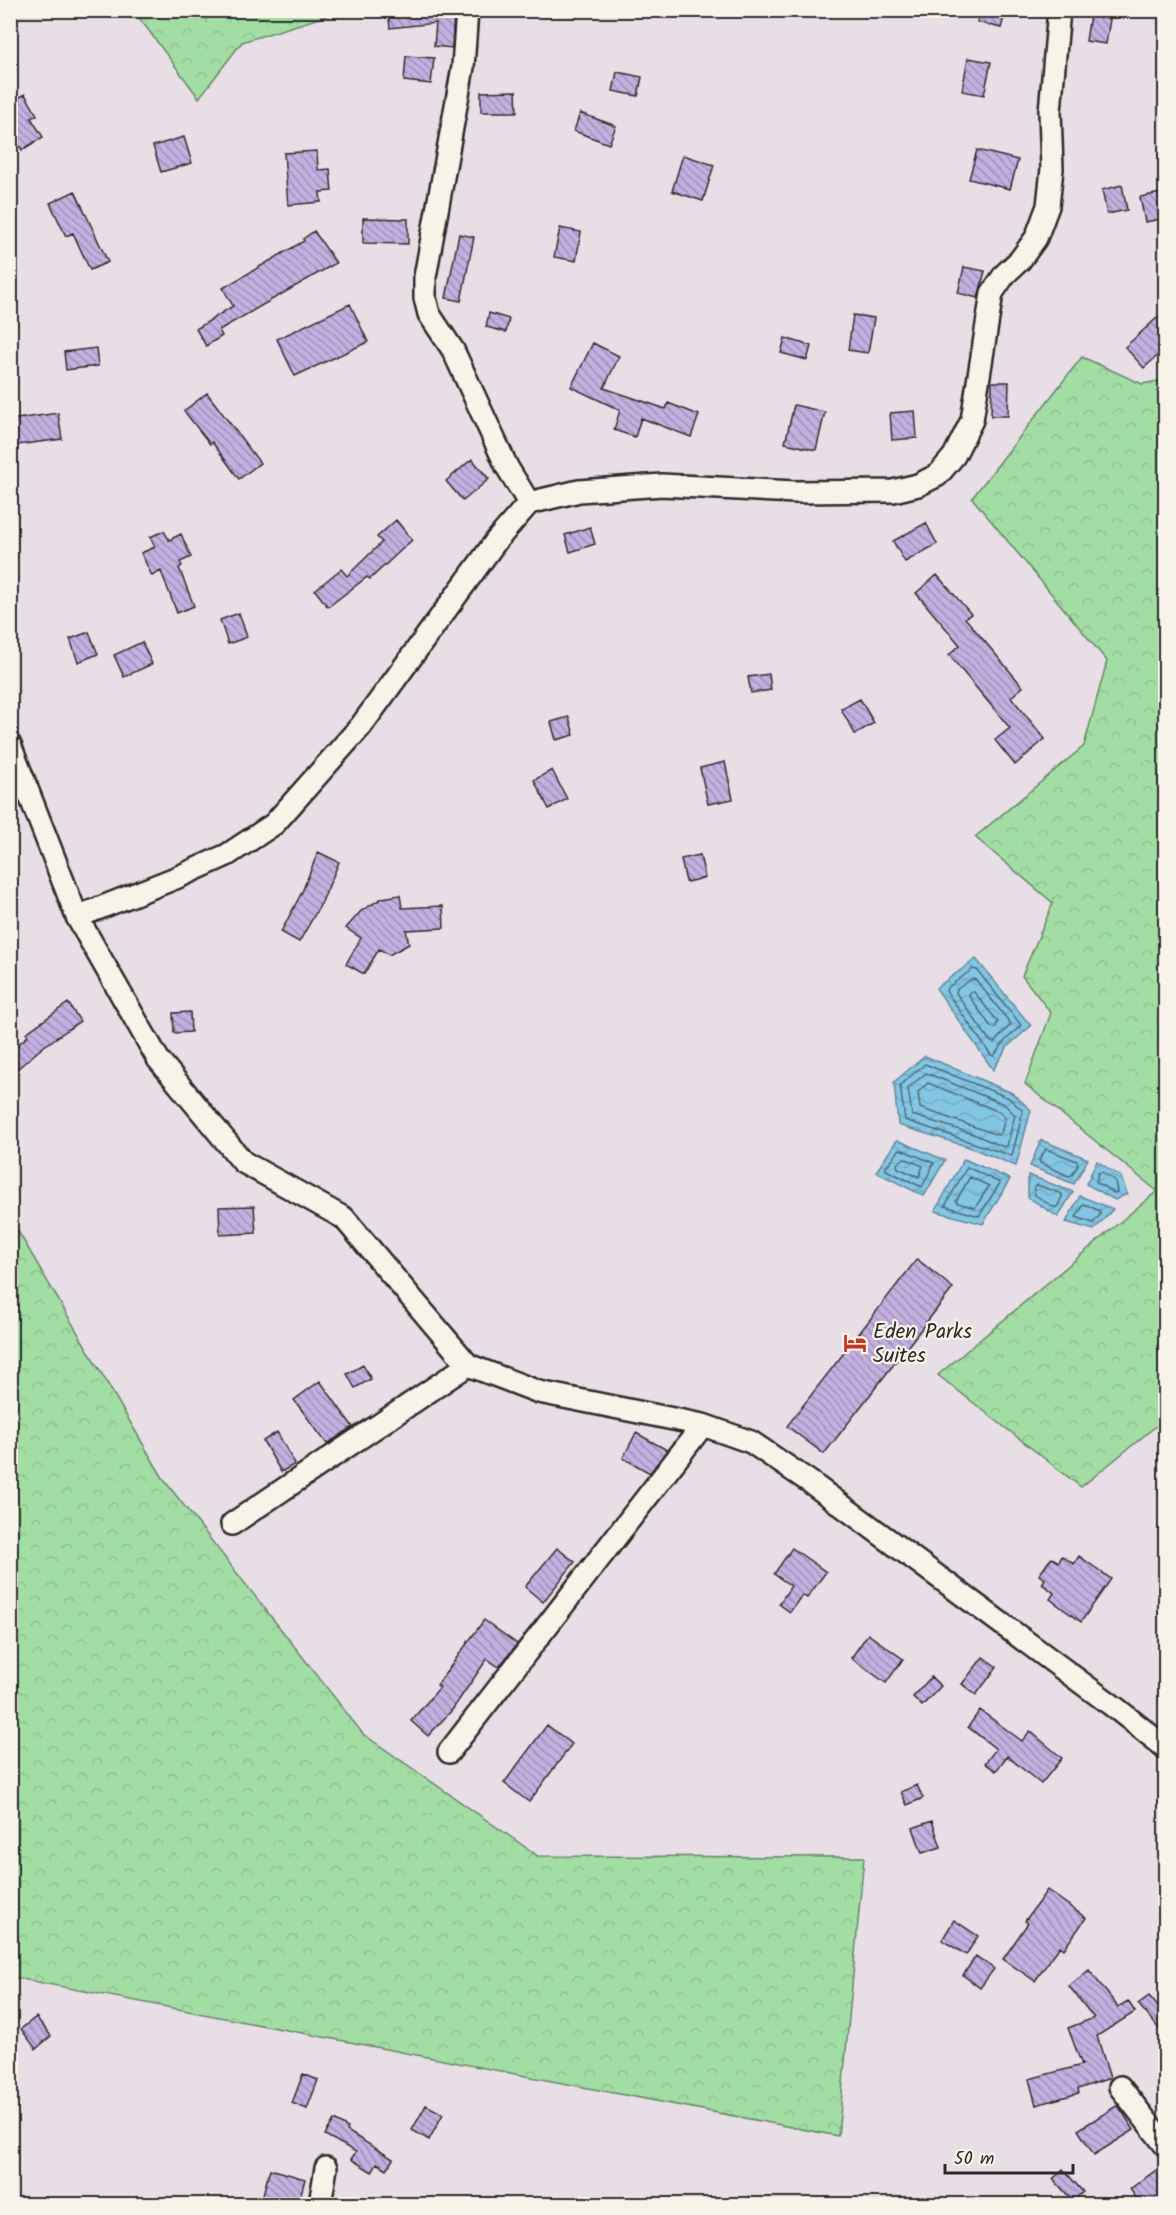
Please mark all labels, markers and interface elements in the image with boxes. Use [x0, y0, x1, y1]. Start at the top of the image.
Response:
place label: Eden Parks Suites [873, 1316, 972, 1373]
hotel icon: Eden Parks Suites [842, 1330, 868, 1356]
scale bar [945, 2137, 1072, 2175]
text: 50 m [954, 2145, 994, 2174]

